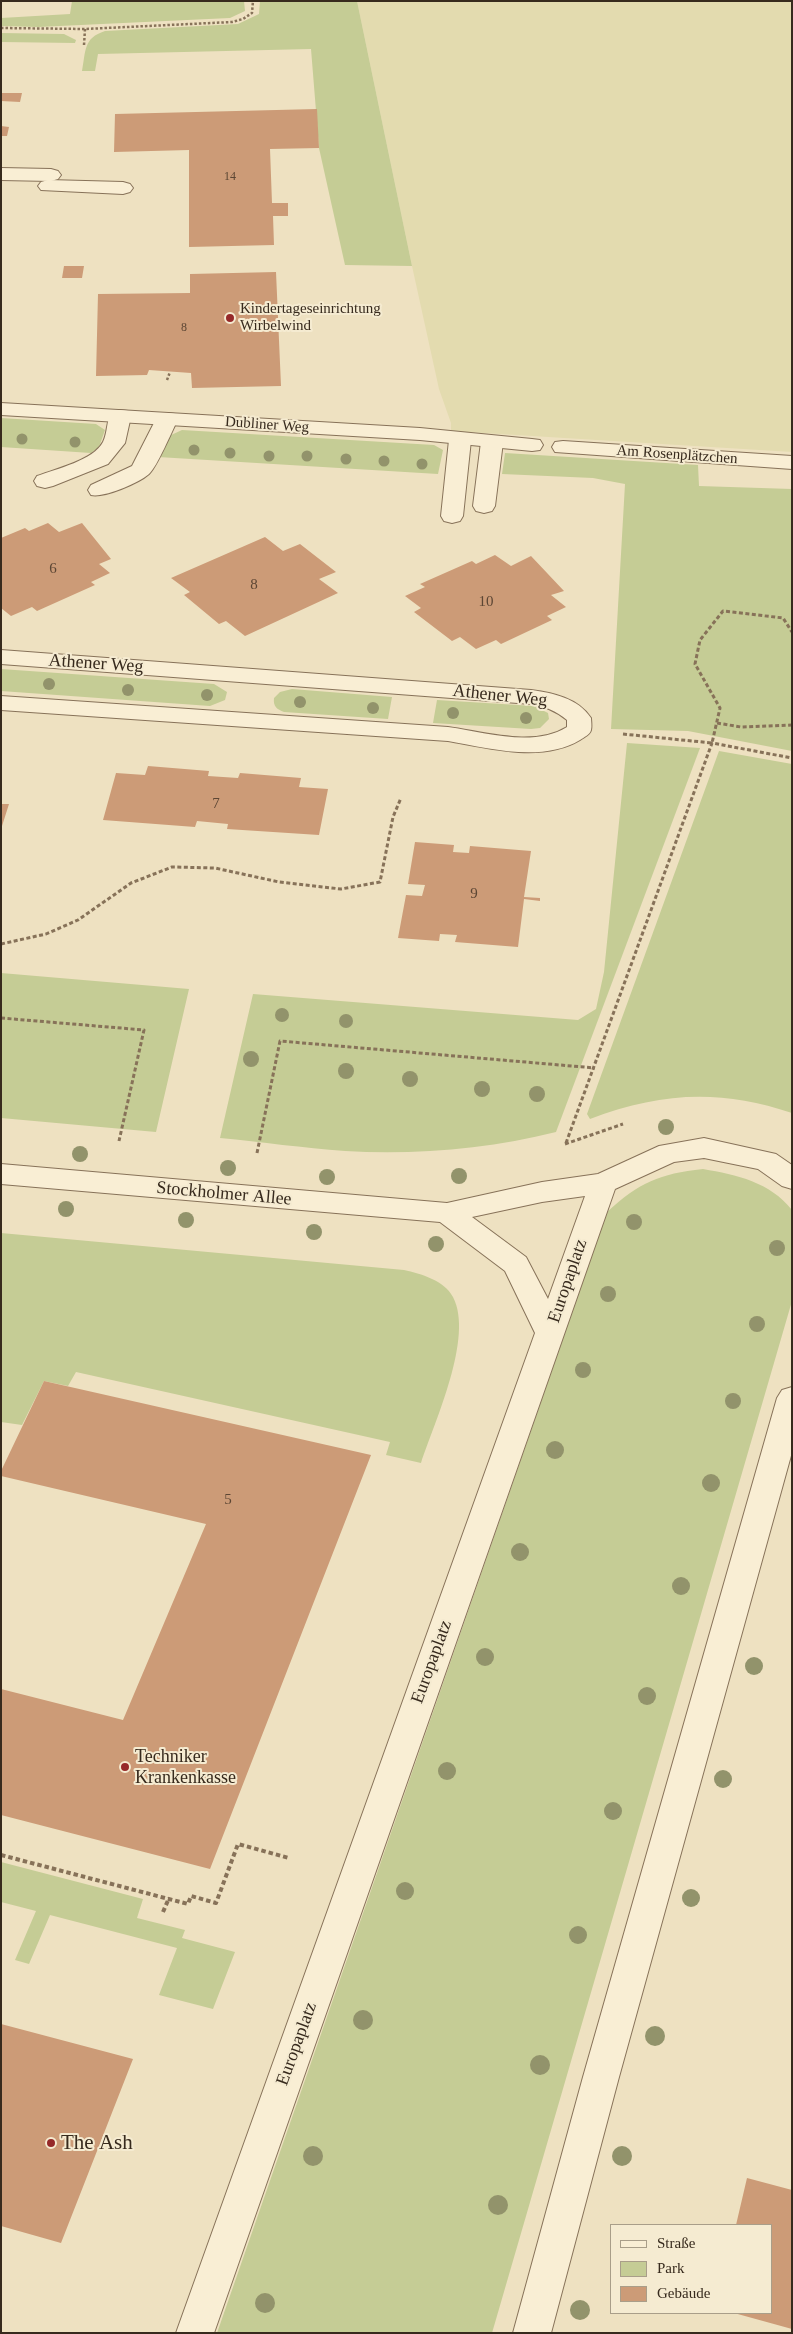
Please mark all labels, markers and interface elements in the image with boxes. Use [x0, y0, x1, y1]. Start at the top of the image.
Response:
house number: 14 [224, 170, 236, 184]
place label: Kindertageseinrichtung Wirbelwind [240, 300, 381, 335]
marker: Kindertageseinrichtung Wirbelwind [224, 312, 236, 324]
house number: 8 [181, 321, 187, 335]
street label: Dubliner Weg [224, 413, 310, 437]
street label: Am Rosenplätzchen [616, 442, 738, 468]
house number: 6 [49, 560, 57, 578]
house number: 8 [250, 576, 258, 594]
house number: 10 [478, 593, 494, 611]
street label: Athener Weg [48, 650, 144, 678]
street label: Athener Weg [452, 680, 548, 712]
house number: 7 [212, 795, 220, 813]
house number: 9 [470, 885, 478, 903]
street label: Stockholmer Allee [156, 1177, 292, 1211]
street label: Europaplatz [544, 1236, 592, 1326]
house number: 5 [224, 1491, 232, 1509]
street label: Europaplatz [407, 1617, 457, 1707]
place label: Techniker Krankenkasse [135, 1746, 236, 1788]
marker: Techniker Krankenkasse [119, 1761, 131, 1773]
street label: Europaplatz [272, 1999, 322, 2089]
place label: The Ash [61, 2130, 133, 2156]
marker: The Ash [45, 2137, 57, 2149]
legend [610, 2224, 773, 2314]
text: Straße [657, 2235, 695, 2251]
text: Park [657, 2260, 685, 2276]
text: Gebäude [657, 2285, 710, 2301]

